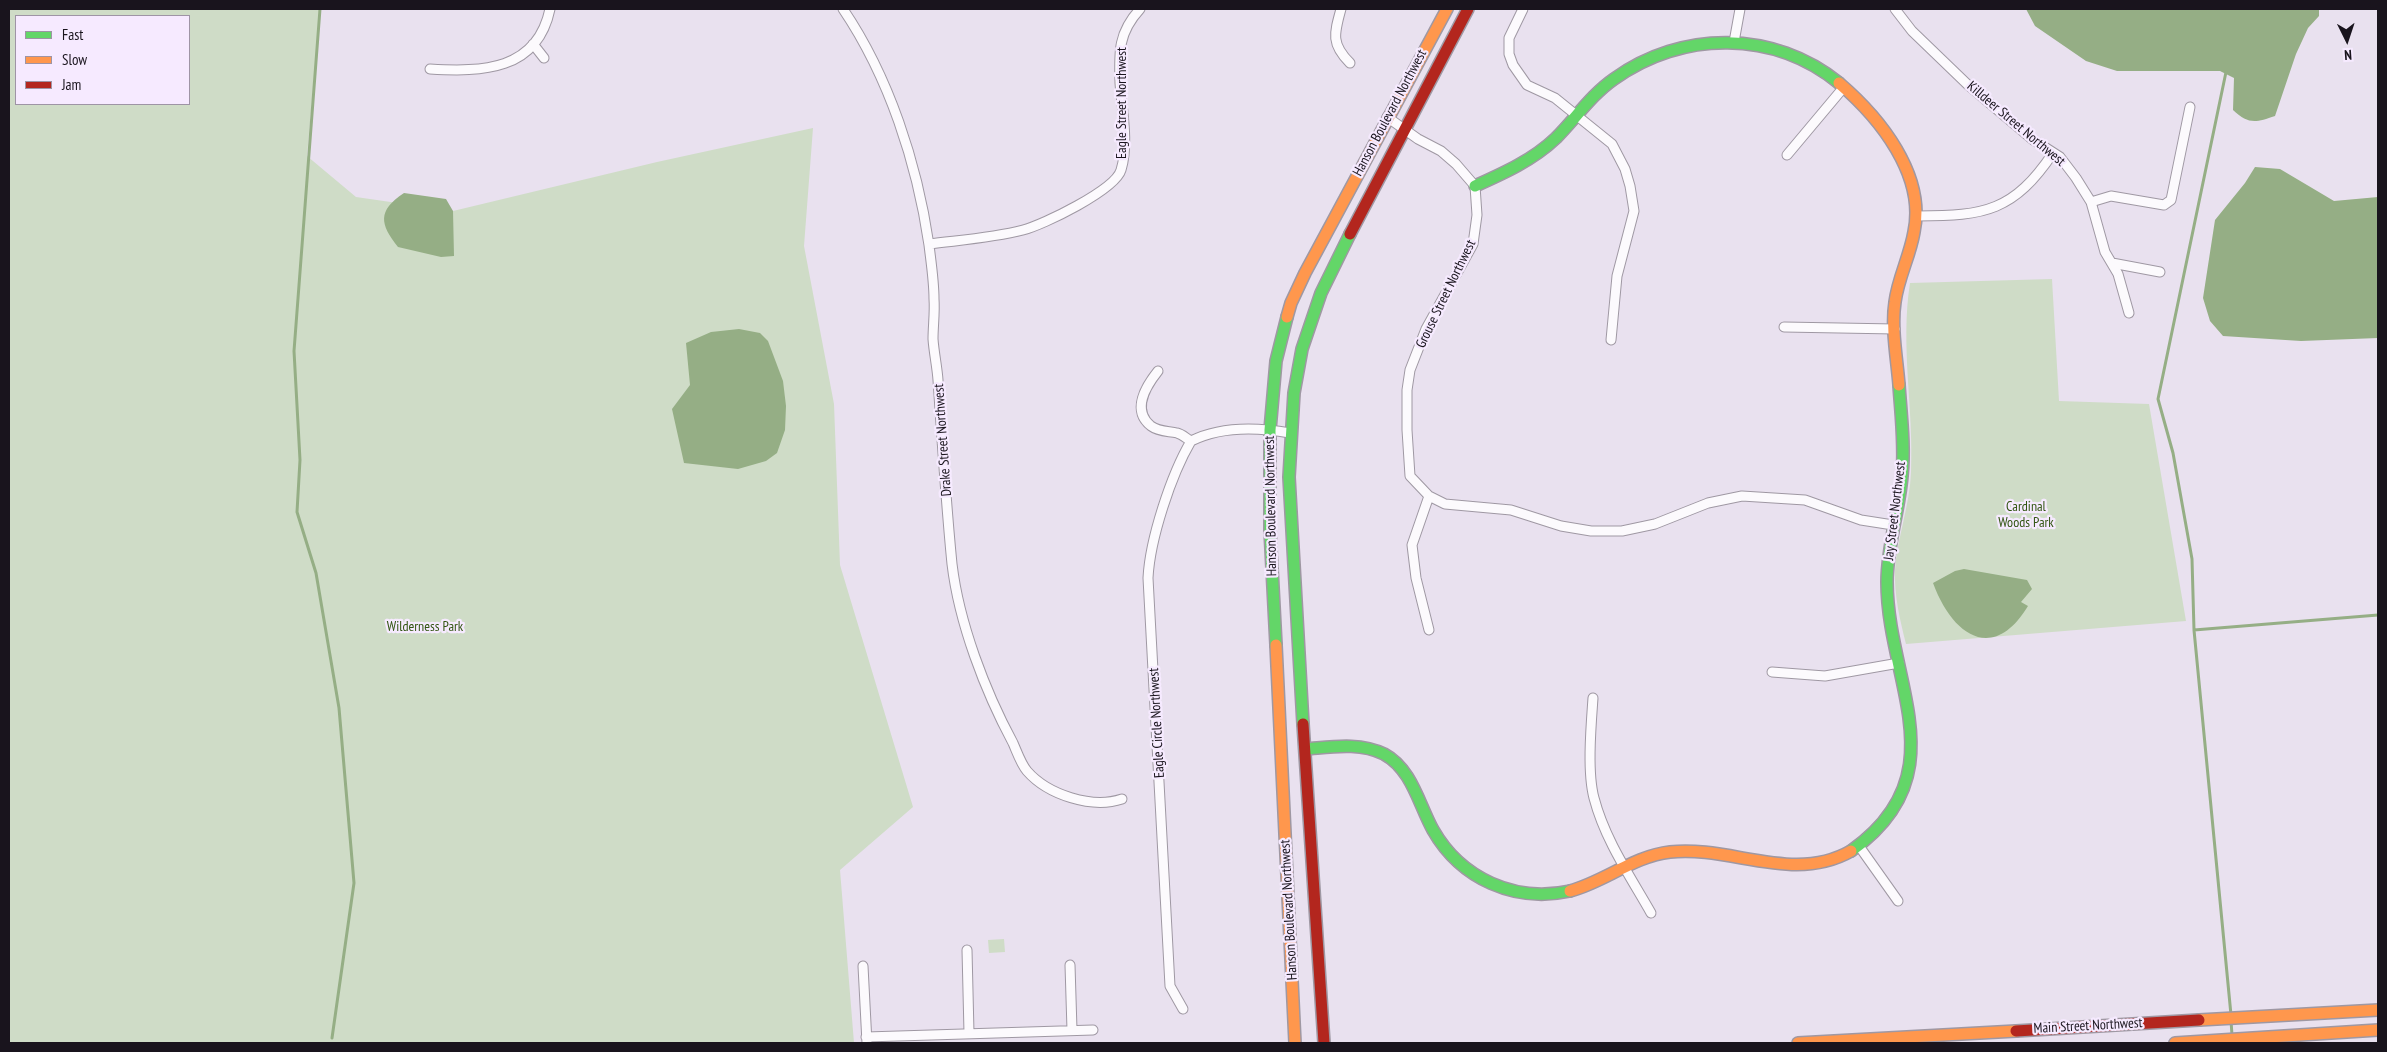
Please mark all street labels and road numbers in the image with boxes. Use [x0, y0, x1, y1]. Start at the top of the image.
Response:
street label: Eagle Street Northwest [1114, 47, 1130, 159]
street label: Hanson Boulevard Northwest [1350, 47, 1430, 179]
street label: Killdeer Street Northwest [1963, 78, 2069, 170]
street label: Grouse Street Northwest [1412, 237, 1480, 351]
street label: Drake Street Northwest [931, 383, 955, 497]
street label: Hanson Boulevard Northwest [1261, 435, 1281, 577]
street label: Jay Street Northwest [1881, 461, 1909, 561]
street label: Eagle Circle Northwest [1146, 668, 1168, 778]
street label: Hanson Boulevard Northwest [1277, 839, 1301, 981]
street label: Main Street Northwest [2033, 1015, 2143, 1037]

